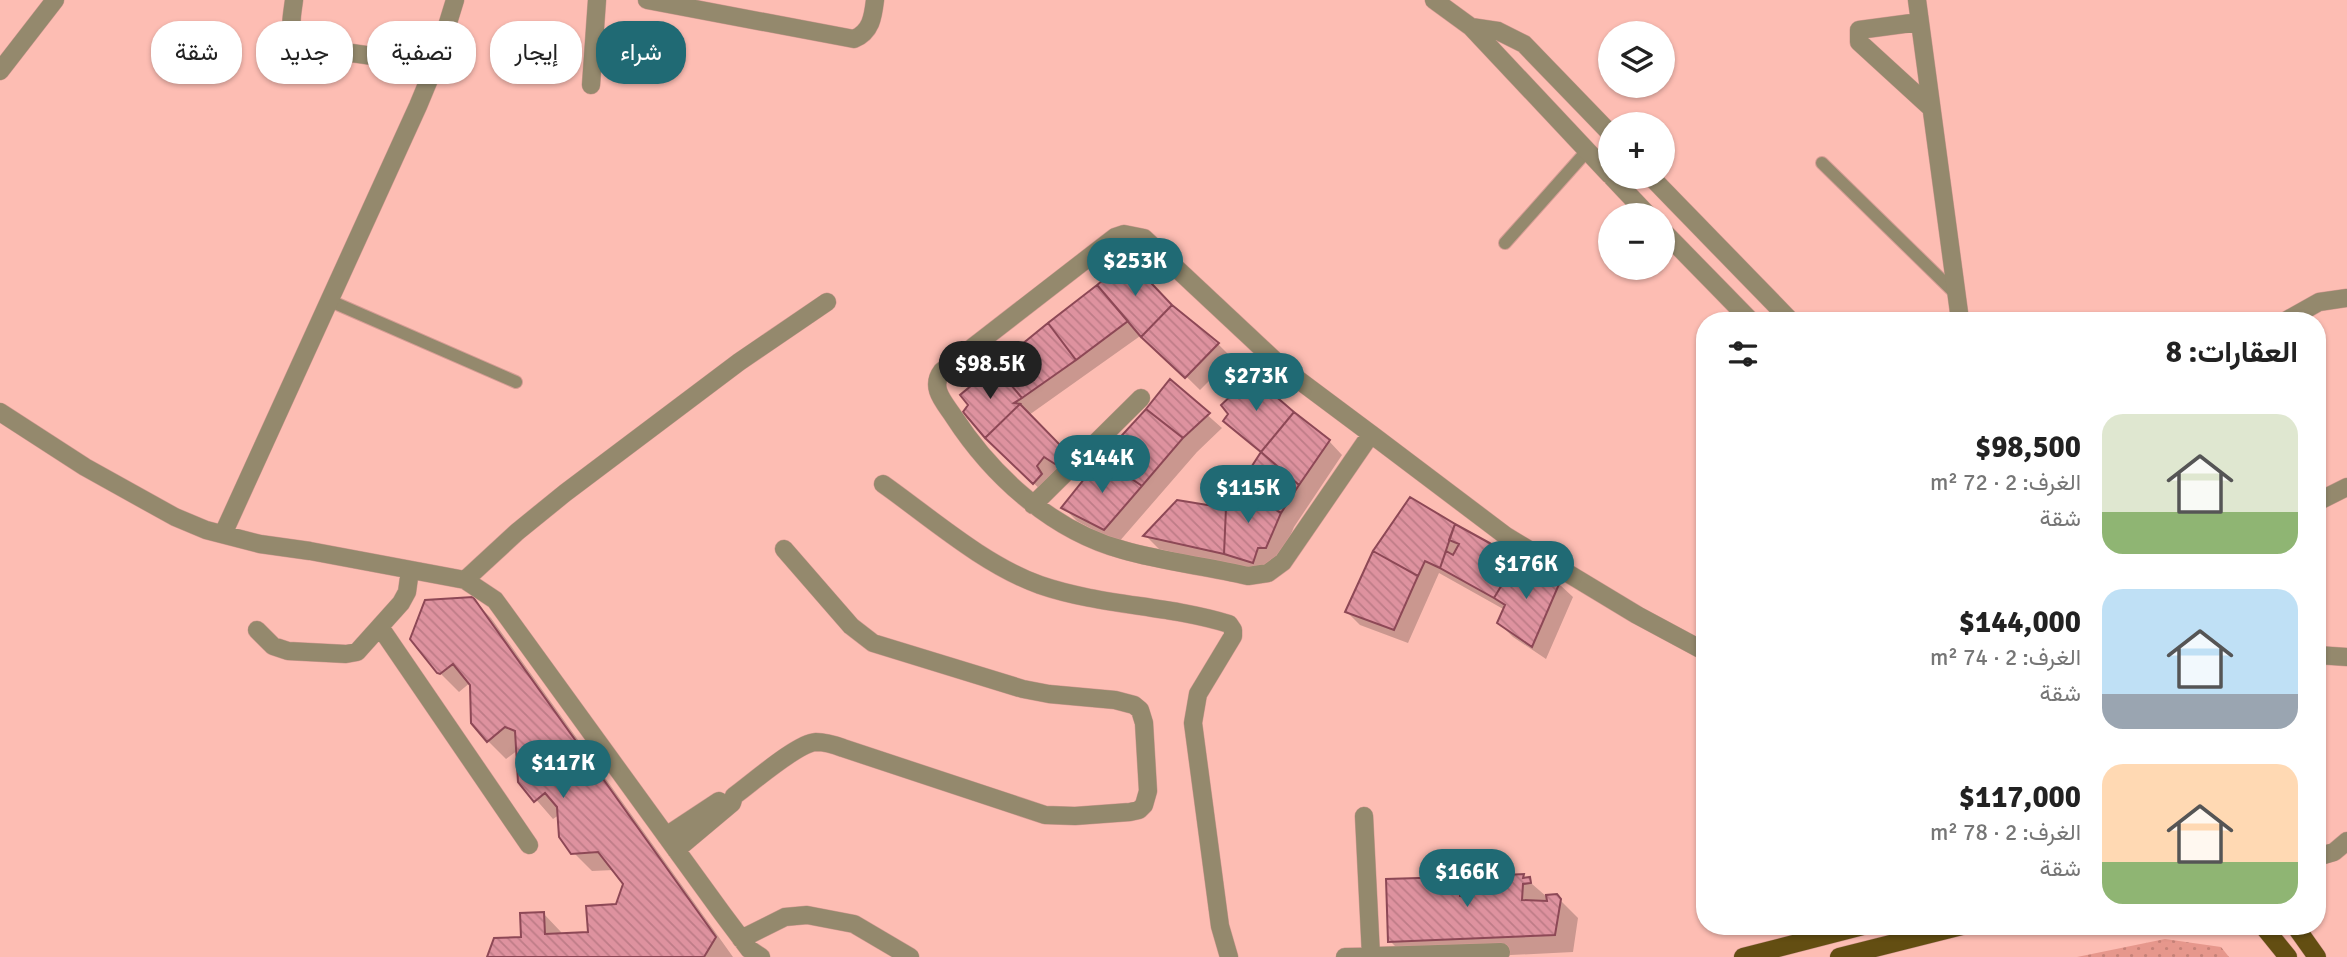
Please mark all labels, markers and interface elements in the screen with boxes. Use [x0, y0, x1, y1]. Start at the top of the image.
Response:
chip: شقة [151, 21, 242, 84]
chip: جديد [256, 21, 353, 84]
chip: تصفية [367, 21, 476, 84]
chip: إيجار [490, 21, 582, 84]
chip: شراء [596, 21, 686, 84]
map controls [1598, 21, 1675, 280]
button: layers [1598, 21, 1675, 98]
button: + [1598, 112, 1675, 189]
button: − [1598, 203, 1675, 280]
pin: $253K [1086, 238, 1184, 298]
text: $253K [1103, 246, 1167, 275]
text: العقارات: 8 [2166, 334, 2298, 371]
icon: filters [1724, 335, 1762, 373]
pin: $98.5K [933, 342, 1047, 401]
text: $98.5K [955, 349, 1025, 378]
pin: $273K [1207, 354, 1305, 413]
text: $273K [1224, 361, 1288, 390]
text: $98,500 [1975, 429, 2081, 466]
pin: $144K [1053, 435, 1151, 495]
icon: home [2158, 442, 2242, 526]
text: $144K [1070, 443, 1134, 472]
pin: $115K [1199, 466, 1297, 525]
text: الغرف: 2 · 72 m² [1930, 468, 2081, 497]
text: $115K [1216, 473, 1280, 502]
text: شقة [2039, 504, 2081, 533]
pin: $176K [1477, 542, 1575, 601]
text: $176K [1494, 549, 1558, 578]
text: $144,000 [1959, 604, 2081, 641]
icon: home [2158, 617, 2242, 701]
text: الغرف: 2 · 74 m² [1930, 643, 2081, 672]
text: شقة [2039, 679, 2081, 708]
pin: $117K [514, 740, 612, 800]
text: $117K [531, 748, 595, 777]
text: $117,000 [1959, 779, 2081, 816]
icon: home [2158, 792, 2242, 876]
text: الغرف: 2 · 78 m² [1930, 818, 2081, 847]
pin: $166K [1418, 850, 1516, 909]
text: شقة [2039, 854, 2081, 883]
text: $166K [1435, 857, 1499, 886]

